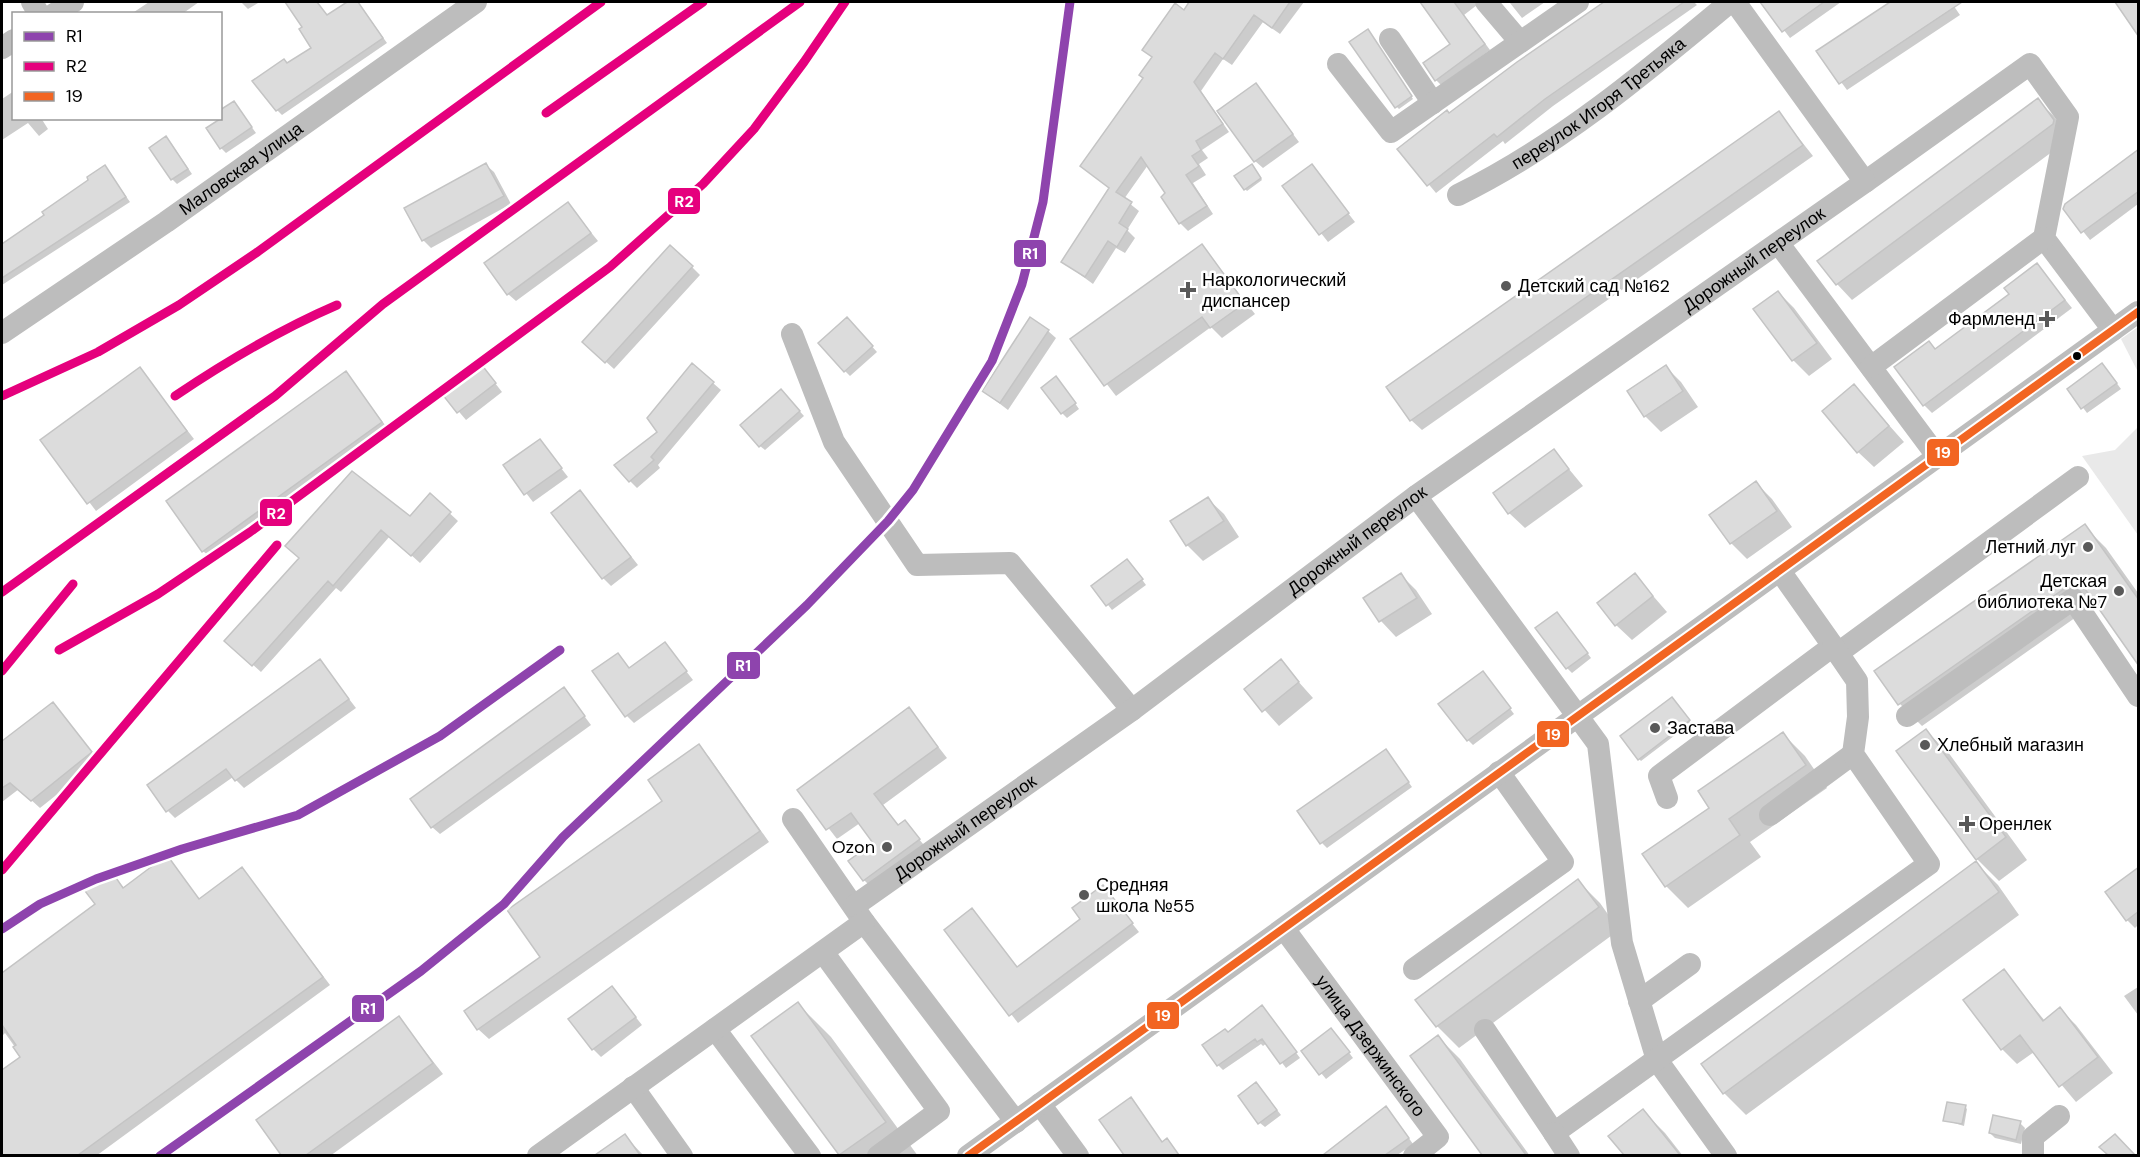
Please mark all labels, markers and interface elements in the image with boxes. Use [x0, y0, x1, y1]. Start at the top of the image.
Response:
legend [12, 12, 222, 120]
text: R1 [66, 24, 82, 48]
street label: переулок Игоря Третьяка [1507, 31, 1691, 175]
text: R2 [66, 54, 87, 78]
text: 19 [66, 84, 83, 108]
street label: Маловская улица [174, 116, 309, 221]
line badge: R2 [667, 187, 701, 215]
text: R2 [674, 191, 694, 212]
street label: Дорожный переулок [1678, 201, 1830, 318]
line badge: R1 [1013, 239, 1047, 268]
text: R1 [1022, 243, 1038, 264]
place label: Наркологический диспансер [1202, 268, 1346, 313]
place label: Детский сад №162 [1518, 274, 1670, 298]
marker: Детский сад №162 [1499, 279, 1513, 293]
marker: Наркологический диспансер [1179, 281, 1197, 299]
place label: Фармленд [1948, 307, 2035, 331]
marker: Фармленд [2040, 312, 2054, 326]
unlabelled marker [2071, 350, 2083, 362]
line badge: 19 [1926, 438, 1960, 467]
text: 19 [1935, 442, 1951, 463]
street label: Дорожный переулок [1282, 480, 1432, 601]
line badge: R2 [259, 498, 293, 527]
text: R2 [266, 503, 286, 524]
place label: Летний луг [1986, 535, 2076, 559]
marker: Летний луг [2081, 540, 2095, 554]
place label: Детская библиотека №7 [1977, 569, 2107, 614]
marker: Детская библиотека №7 [2112, 584, 2126, 598]
line badge: R1 [726, 651, 761, 680]
text: R1 [735, 655, 751, 676]
place label: Застава [1667, 716, 1735, 740]
line badge: 19 [1536, 720, 1570, 748]
marker: Застава [1648, 721, 1662, 735]
text: 19 [1545, 724, 1561, 745]
place label: Хлебный магазин [1937, 733, 2084, 757]
marker: Хлебный магазин [1918, 738, 1932, 752]
street label: Дорожный переулок [889, 769, 1041, 886]
place label: Оренлек [1979, 812, 2051, 836]
marker: Оренлек [1960, 817, 1974, 831]
place label: Ozon [832, 835, 875, 859]
marker: Ozon [880, 840, 894, 854]
place label: Средняя школа №55 [1096, 873, 1195, 918]
marker: Средняя школа №55 [1077, 888, 1091, 902]
street label: улица Дзержинского [1310, 970, 1431, 1122]
line badge: R1 [351, 994, 385, 1023]
text: R1 [360, 998, 376, 1019]
line badge: 19 [1146, 1001, 1180, 1030]
text: 19 [1155, 1005, 1171, 1026]

